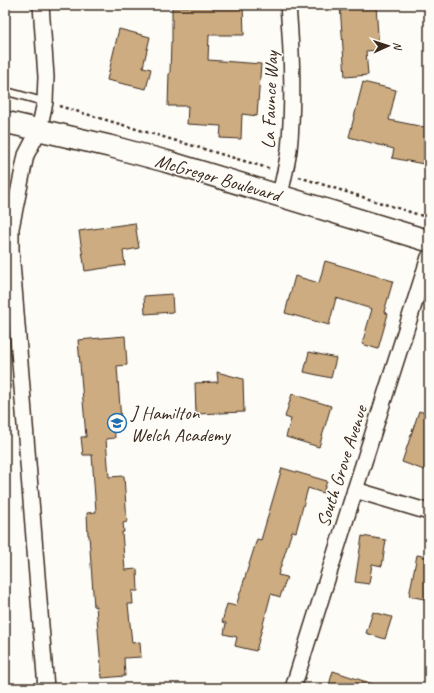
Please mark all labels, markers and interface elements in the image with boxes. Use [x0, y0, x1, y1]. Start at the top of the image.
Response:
north arrow [368, 26, 408, 66]
text: N [391, 42, 405, 51]
street label: La Faunce Way [256, 49, 284, 149]
street label: McGregor Boulevard [152, 149, 287, 208]
place label: J Hamilton Welch Academy [130, 401, 231, 447]
street label: South Grove Avenue [311, 401, 373, 530]
school or university icon: J Hamilton Welch Academy [106, 412, 128, 434]

